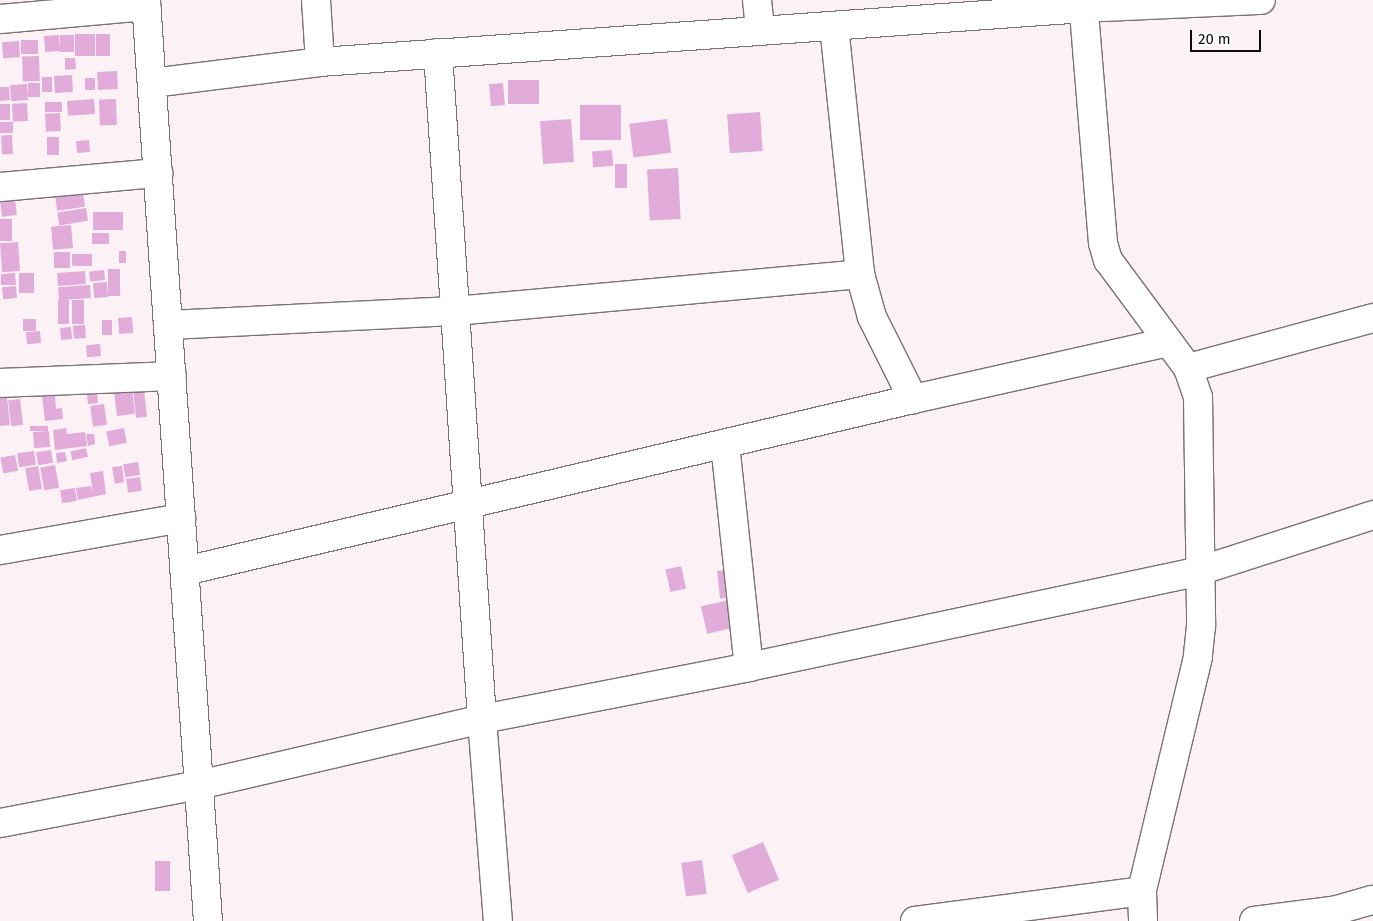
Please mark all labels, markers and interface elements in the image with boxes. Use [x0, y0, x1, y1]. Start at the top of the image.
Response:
scale bar [1193, 20, 1264, 52]
text: 20 m [1198, 30, 1231, 48]

